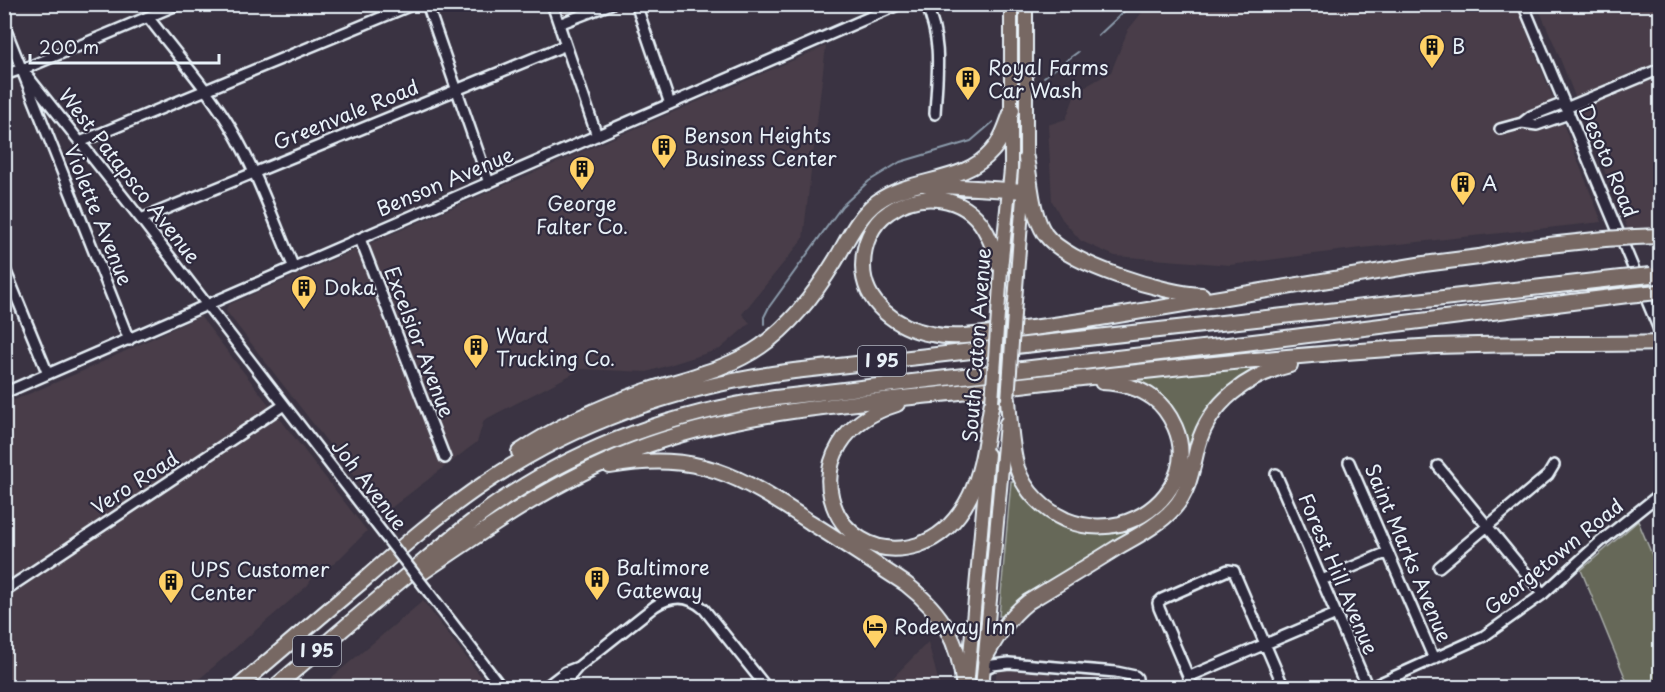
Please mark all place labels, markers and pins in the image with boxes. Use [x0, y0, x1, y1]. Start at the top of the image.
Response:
place label: B [1452, 31, 1465, 61]
building icon: B [1417, 32, 1447, 70]
place label: Royal Farms Car Wash [988, 52, 1108, 105]
building icon: Royal Farms Car Wash [953, 64, 983, 102]
place label: Benson Heights Business Center [684, 120, 837, 173]
building icon: Benson Heights Business Center [649, 132, 679, 170]
building icon: George Falter Co. [567, 154, 597, 192]
place label: A [1482, 168, 1497, 198]
building icon: A [1448, 169, 1478, 207]
place label: George Falter Co. [536, 188, 628, 241]
place label: Doka [324, 272, 376, 302]
building icon: Doka [289, 273, 319, 311]
place label: Ward Trucking Co. [496, 320, 615, 373]
building icon: Ward Trucking Co. [461, 332, 491, 370]
place label: Baltimore Gateway [616, 552, 710, 605]
place label: UPS Customer Center [190, 554, 330, 607]
building icon: Baltimore Gateway [582, 564, 612, 602]
building icon: UPS Customer Center [156, 567, 186, 605]
place label: Rodeway Inn [894, 611, 1015, 641]
hotel icon: Rodeway Inn [860, 612, 890, 650]

